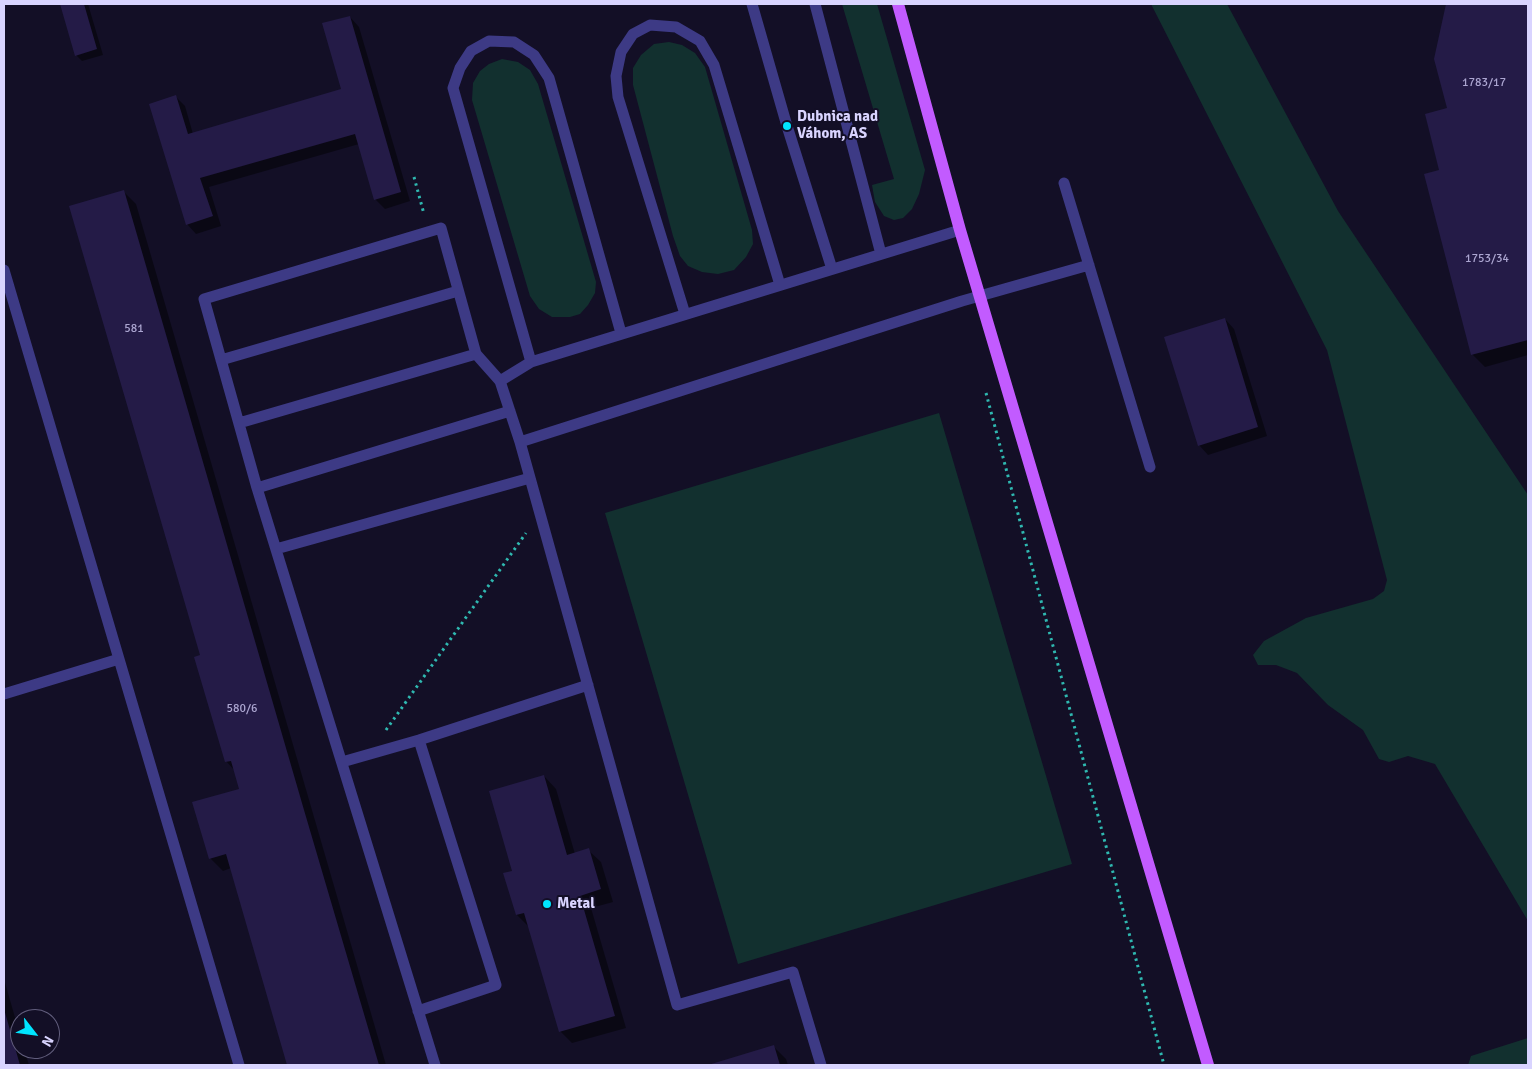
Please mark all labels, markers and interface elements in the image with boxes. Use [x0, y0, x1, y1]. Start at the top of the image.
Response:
house number: 1783/17 [1462, 76, 1506, 90]
place label: Dubnica nad Váhom, AS [797, 108, 878, 143]
marker: Dubnica nad Váhom, AS [781, 120, 793, 132]
house number: 1753/34 [1465, 252, 1509, 266]
house number: 581 [124, 322, 144, 336]
house number: 580/6 [227, 702, 257, 716]
place label: Metal [557, 895, 595, 913]
marker: Metal [541, 898, 553, 910]
north arrow [10, 1009, 60, 1059]
text: N [38, 1033, 57, 1050]

